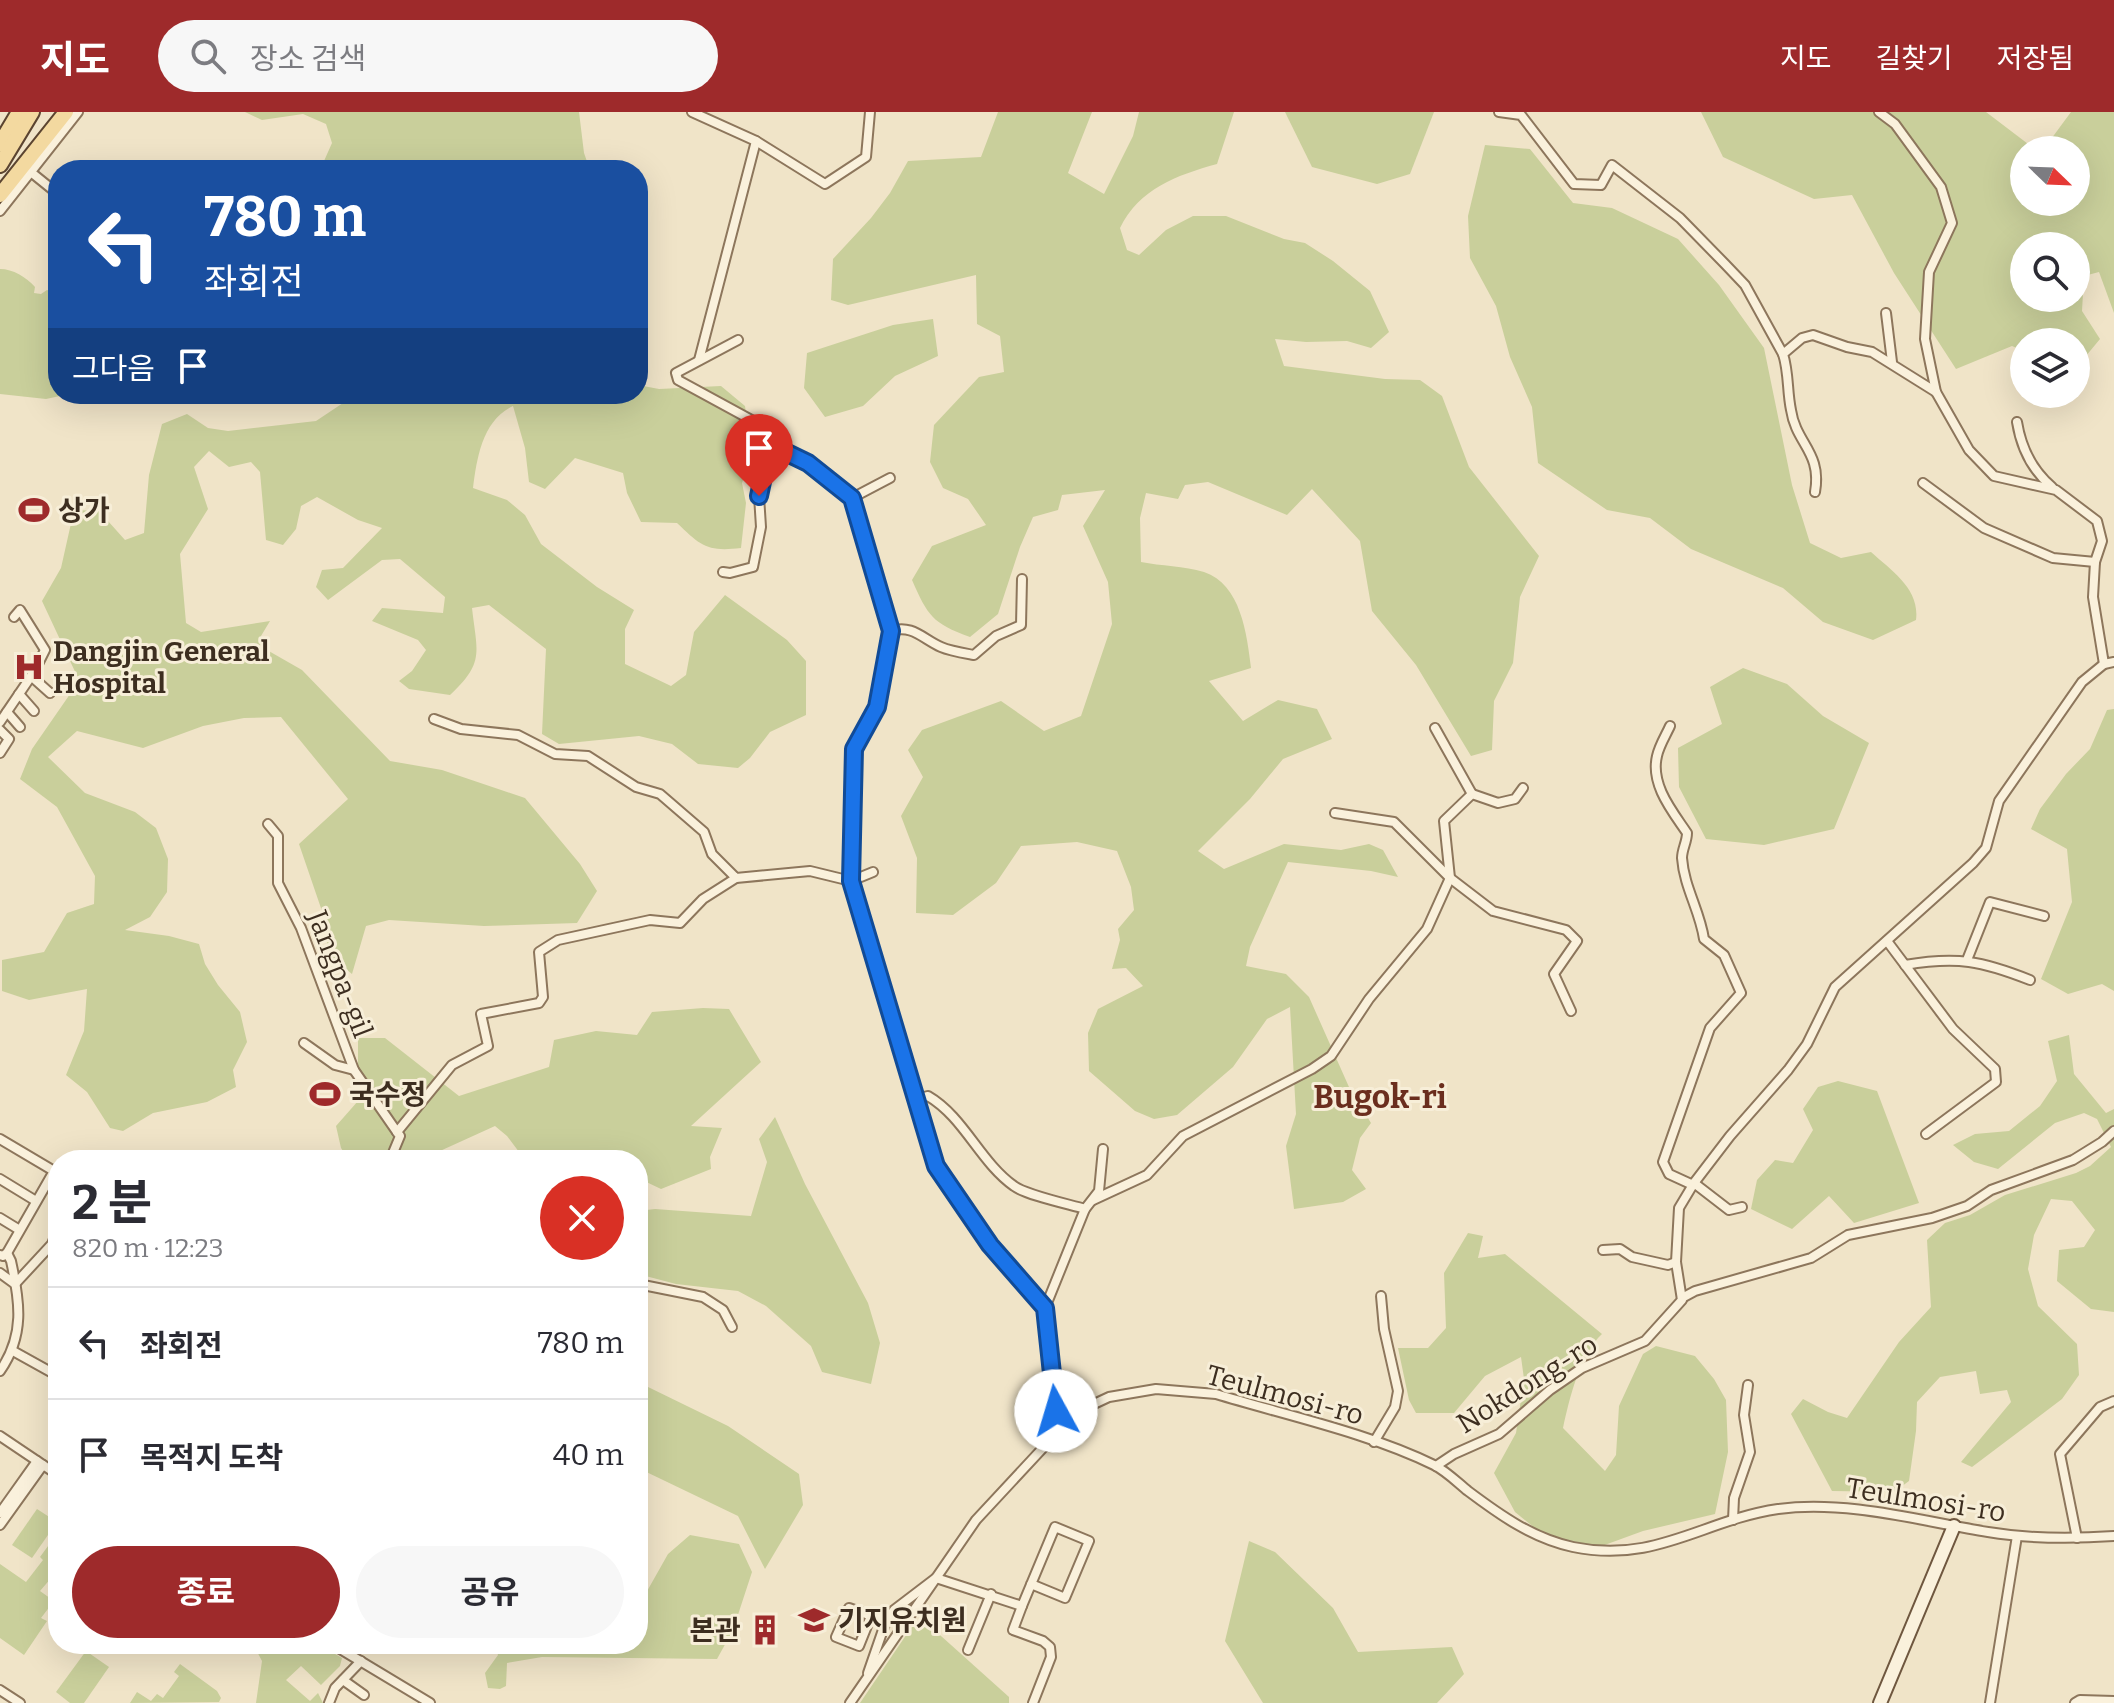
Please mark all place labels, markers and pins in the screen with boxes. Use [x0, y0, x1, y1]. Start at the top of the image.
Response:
pin [725, 414, 793, 496]
sports icon: 상가 [17, 493, 51, 527]
place label: 상가 [58, 494, 110, 527]
place label: Dangjin General Hospital [53, 635, 270, 700]
hospital icon: Dangjin General Hospital [12, 650, 46, 684]
sports icon: 국수정 [308, 1077, 342, 1111]
place label: 국수정 [349, 1078, 426, 1111]
school or university icon: 기지유치원 [797, 1603, 831, 1637]
place label: 기지유치원 [838, 1604, 967, 1637]
building icon: 본관 [748, 1613, 782, 1647]
place label: 본관 [689, 1614, 741, 1647]

